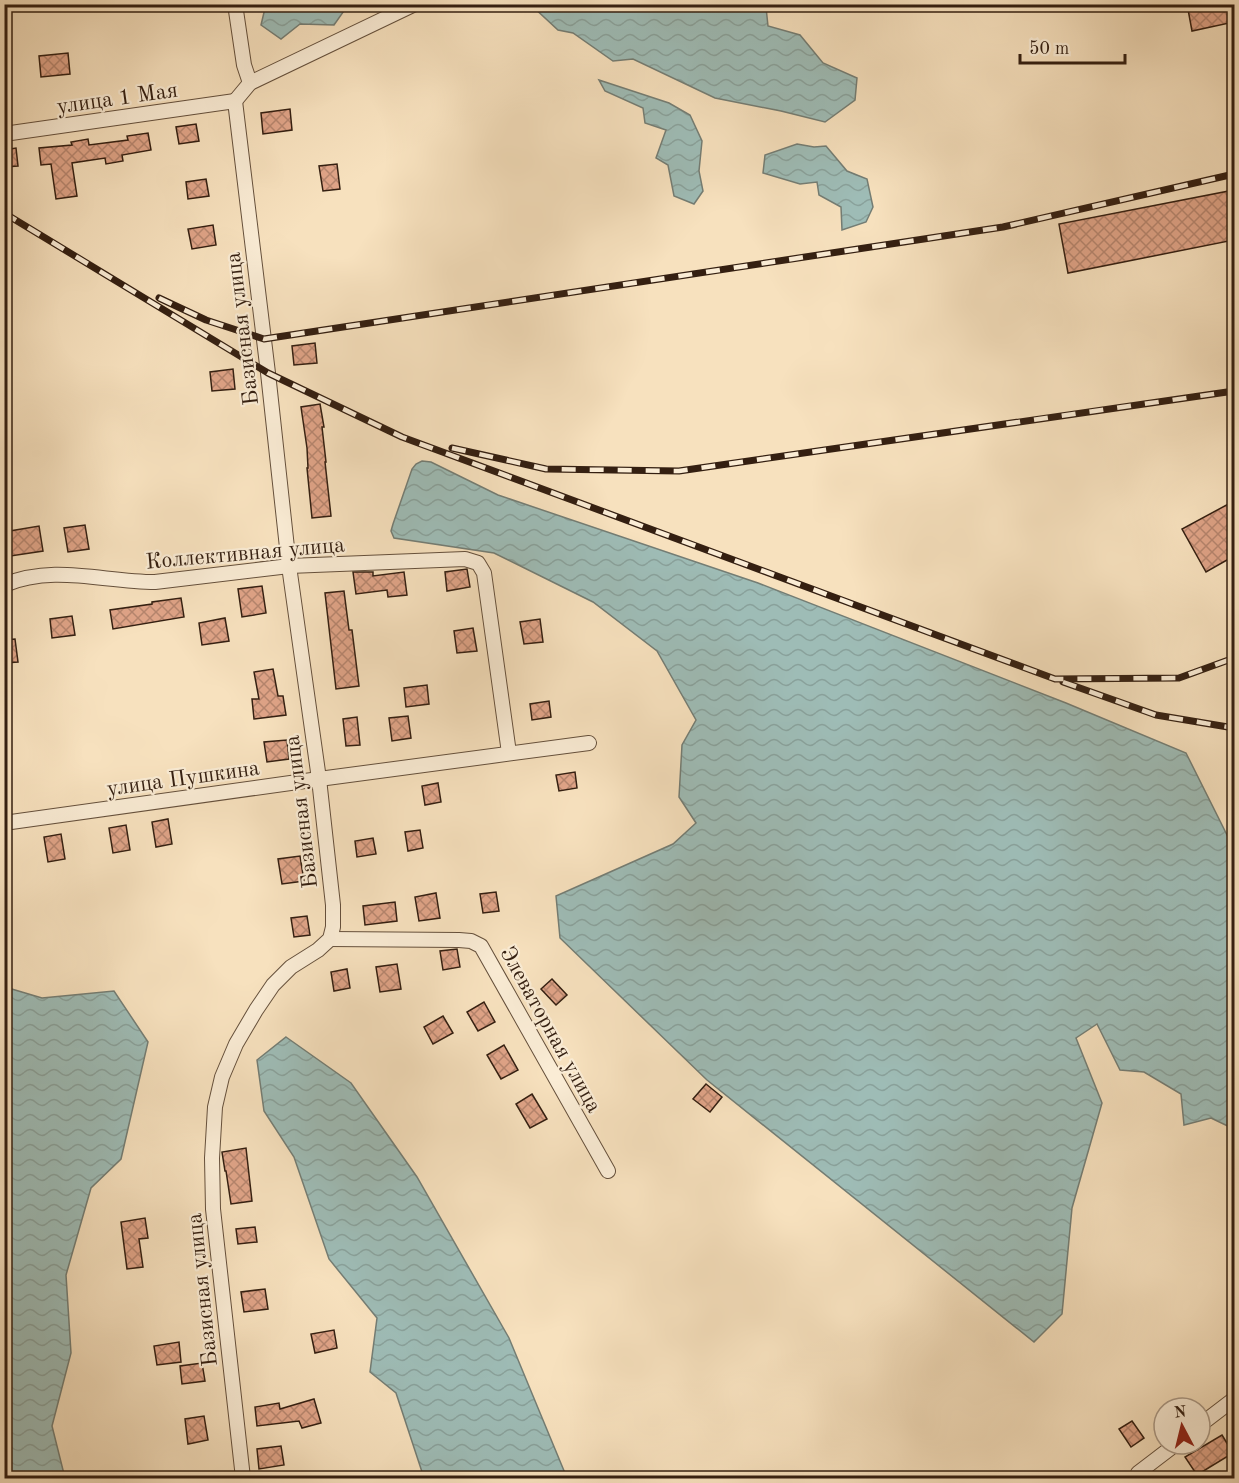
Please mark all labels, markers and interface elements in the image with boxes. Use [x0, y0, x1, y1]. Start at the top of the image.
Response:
scale bar [1020, 27, 1125, 65]
text: 50 m [1029, 40, 1069, 58]
street label: улица 1 Мая [55, 80, 179, 118]
street label: Базисная улица [223, 251, 263, 407]
street label: Коллективная улица [145, 534, 346, 574]
street label: Базисная улица [282, 734, 322, 890]
street label: улица Пушкина [105, 757, 261, 801]
street label: Элеваторная улица [495, 943, 605, 1117]
street label: Базисная улица [184, 1212, 222, 1368]
north arrow [1152, 1396, 1212, 1456]
text: N [1173, 1404, 1188, 1422]

